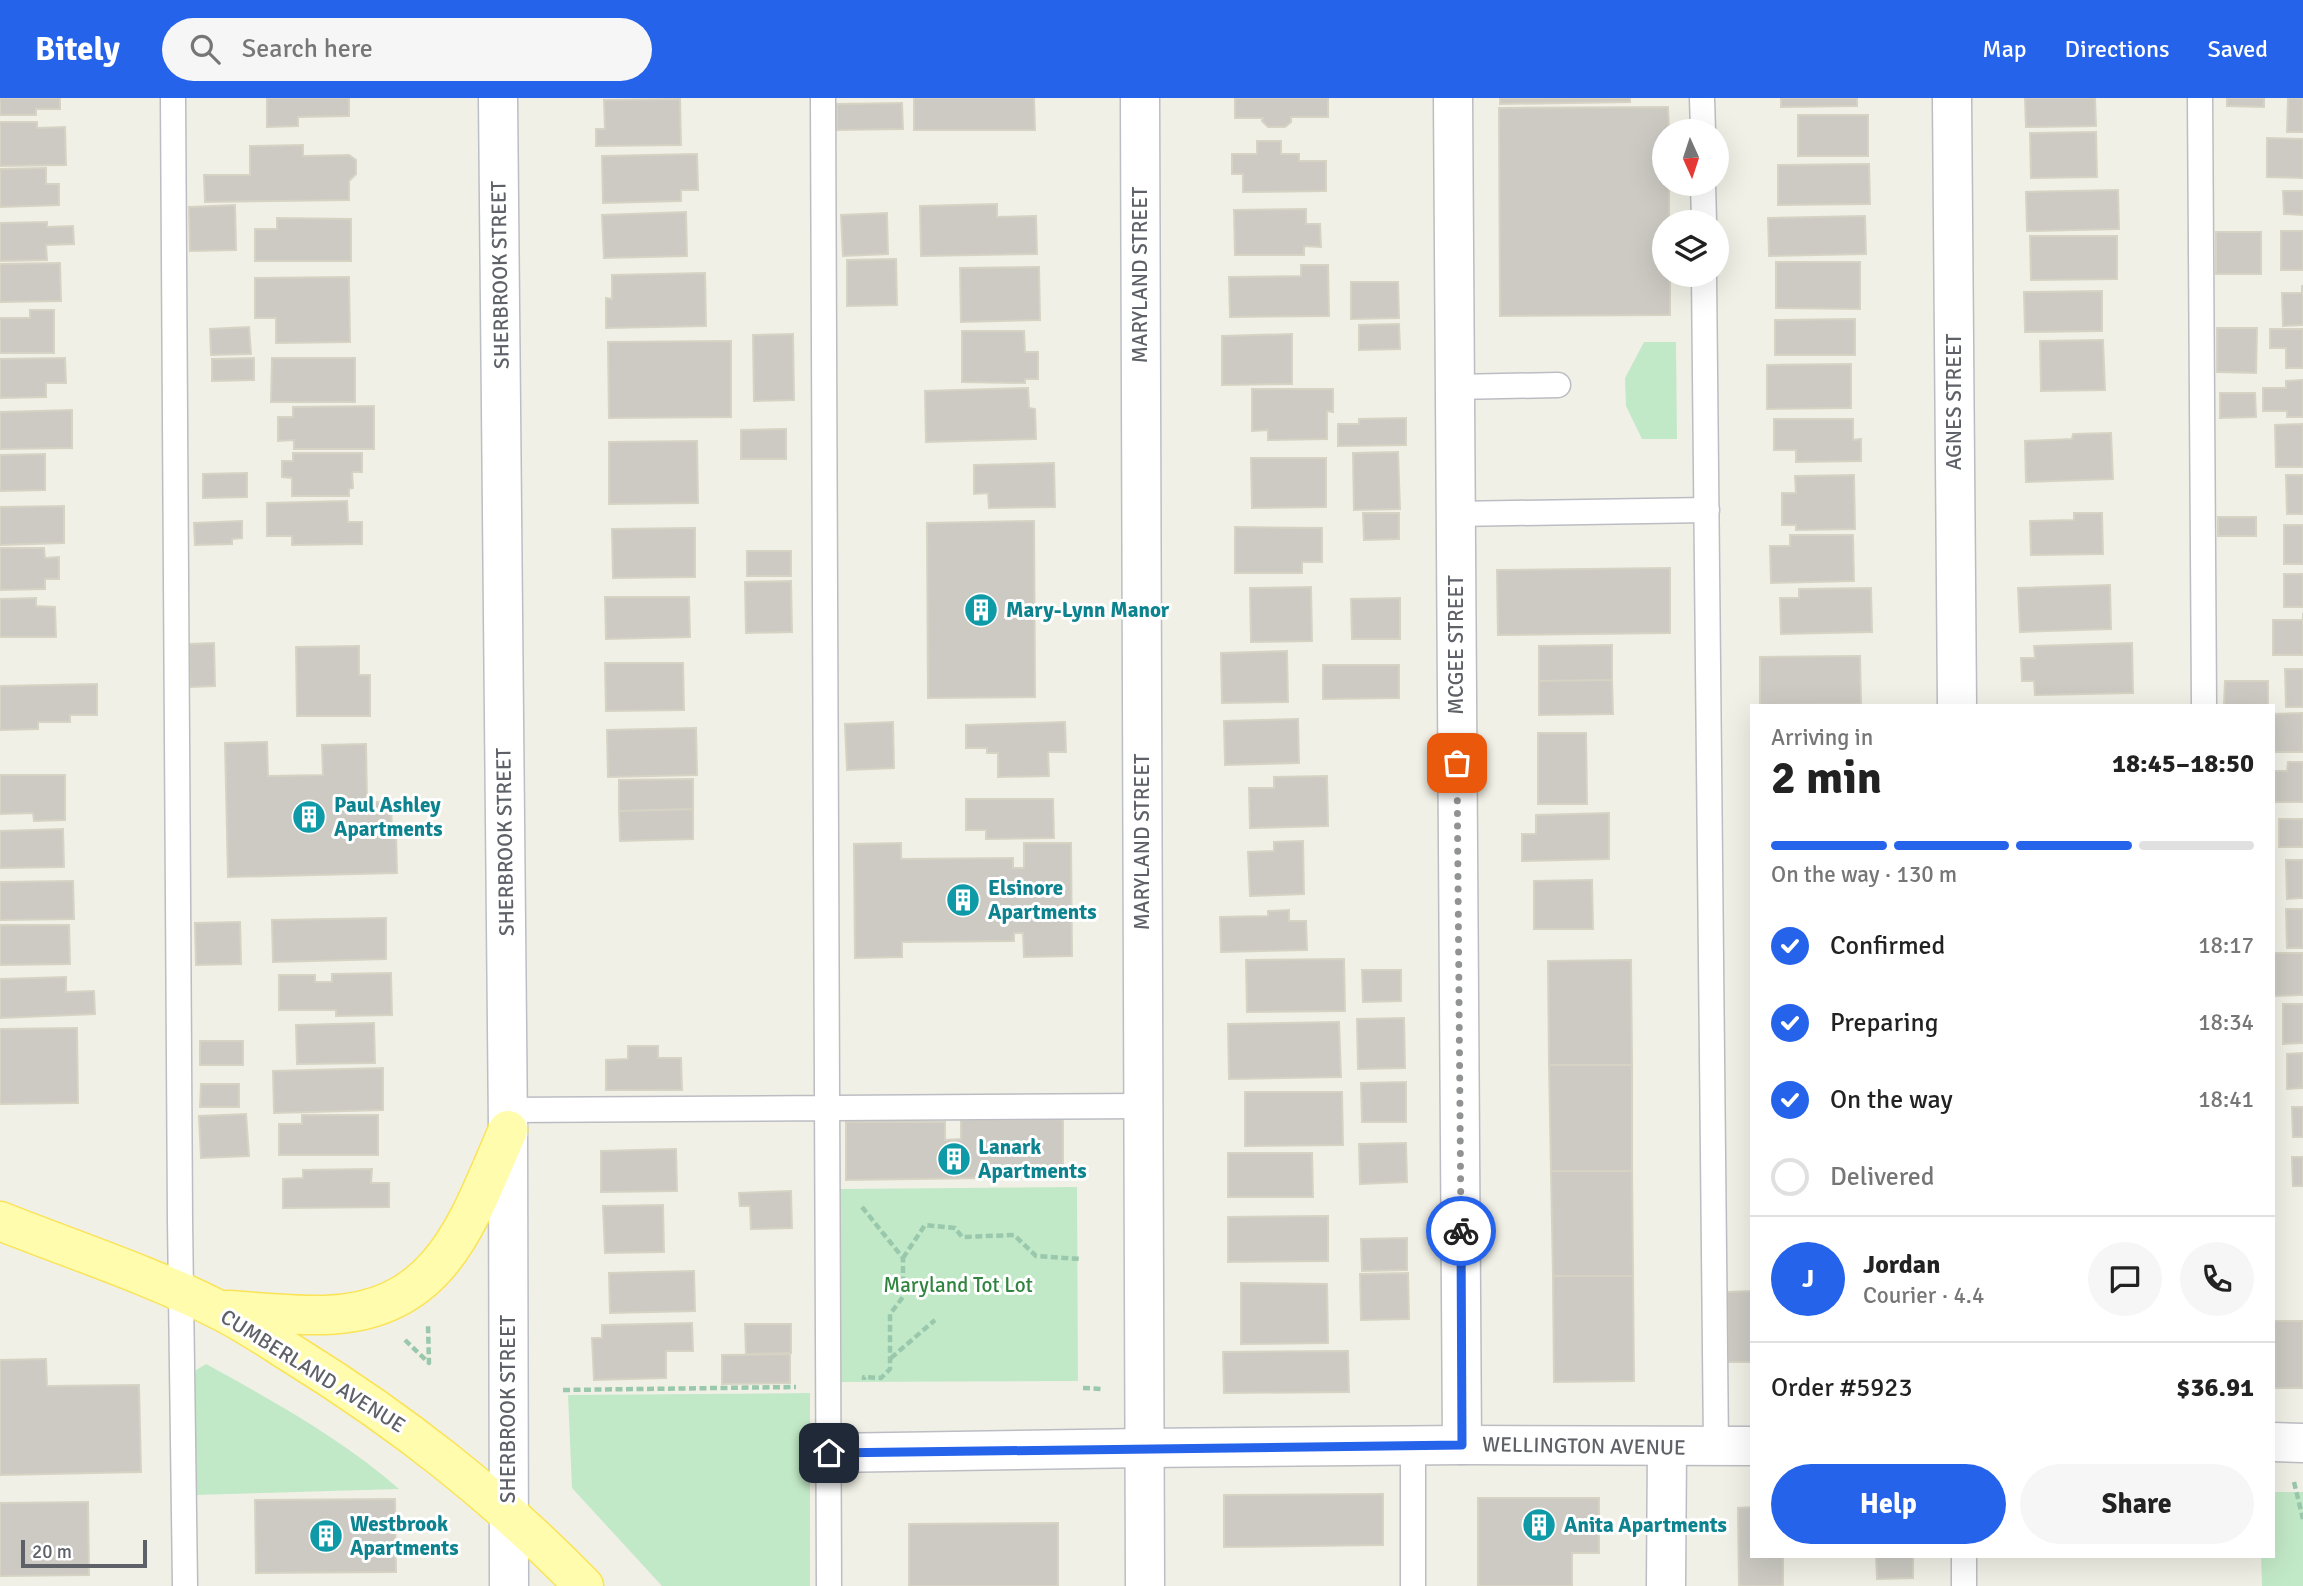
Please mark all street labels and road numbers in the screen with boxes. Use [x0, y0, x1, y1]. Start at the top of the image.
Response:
street label: SHERBROOK STREET [485, 180, 515, 369]
street label: MARYLAND STREET [1127, 186, 1153, 363]
street label: AGNES STREET [1941, 333, 1967, 470]
street label: MCGEE STREET [1443, 575, 1469, 715]
street label: SHERBROOK STREET [490, 747, 520, 936]
street label: MARYLAND STREET [1129, 753, 1155, 930]
street label: CUMBERLAND AVENUE [216, 1304, 410, 1438]
street label: SHERBROOK STREET [495, 1314, 521, 1503]
street label: WELLINGTON AVENUE [1482, 1431, 1686, 1461]

